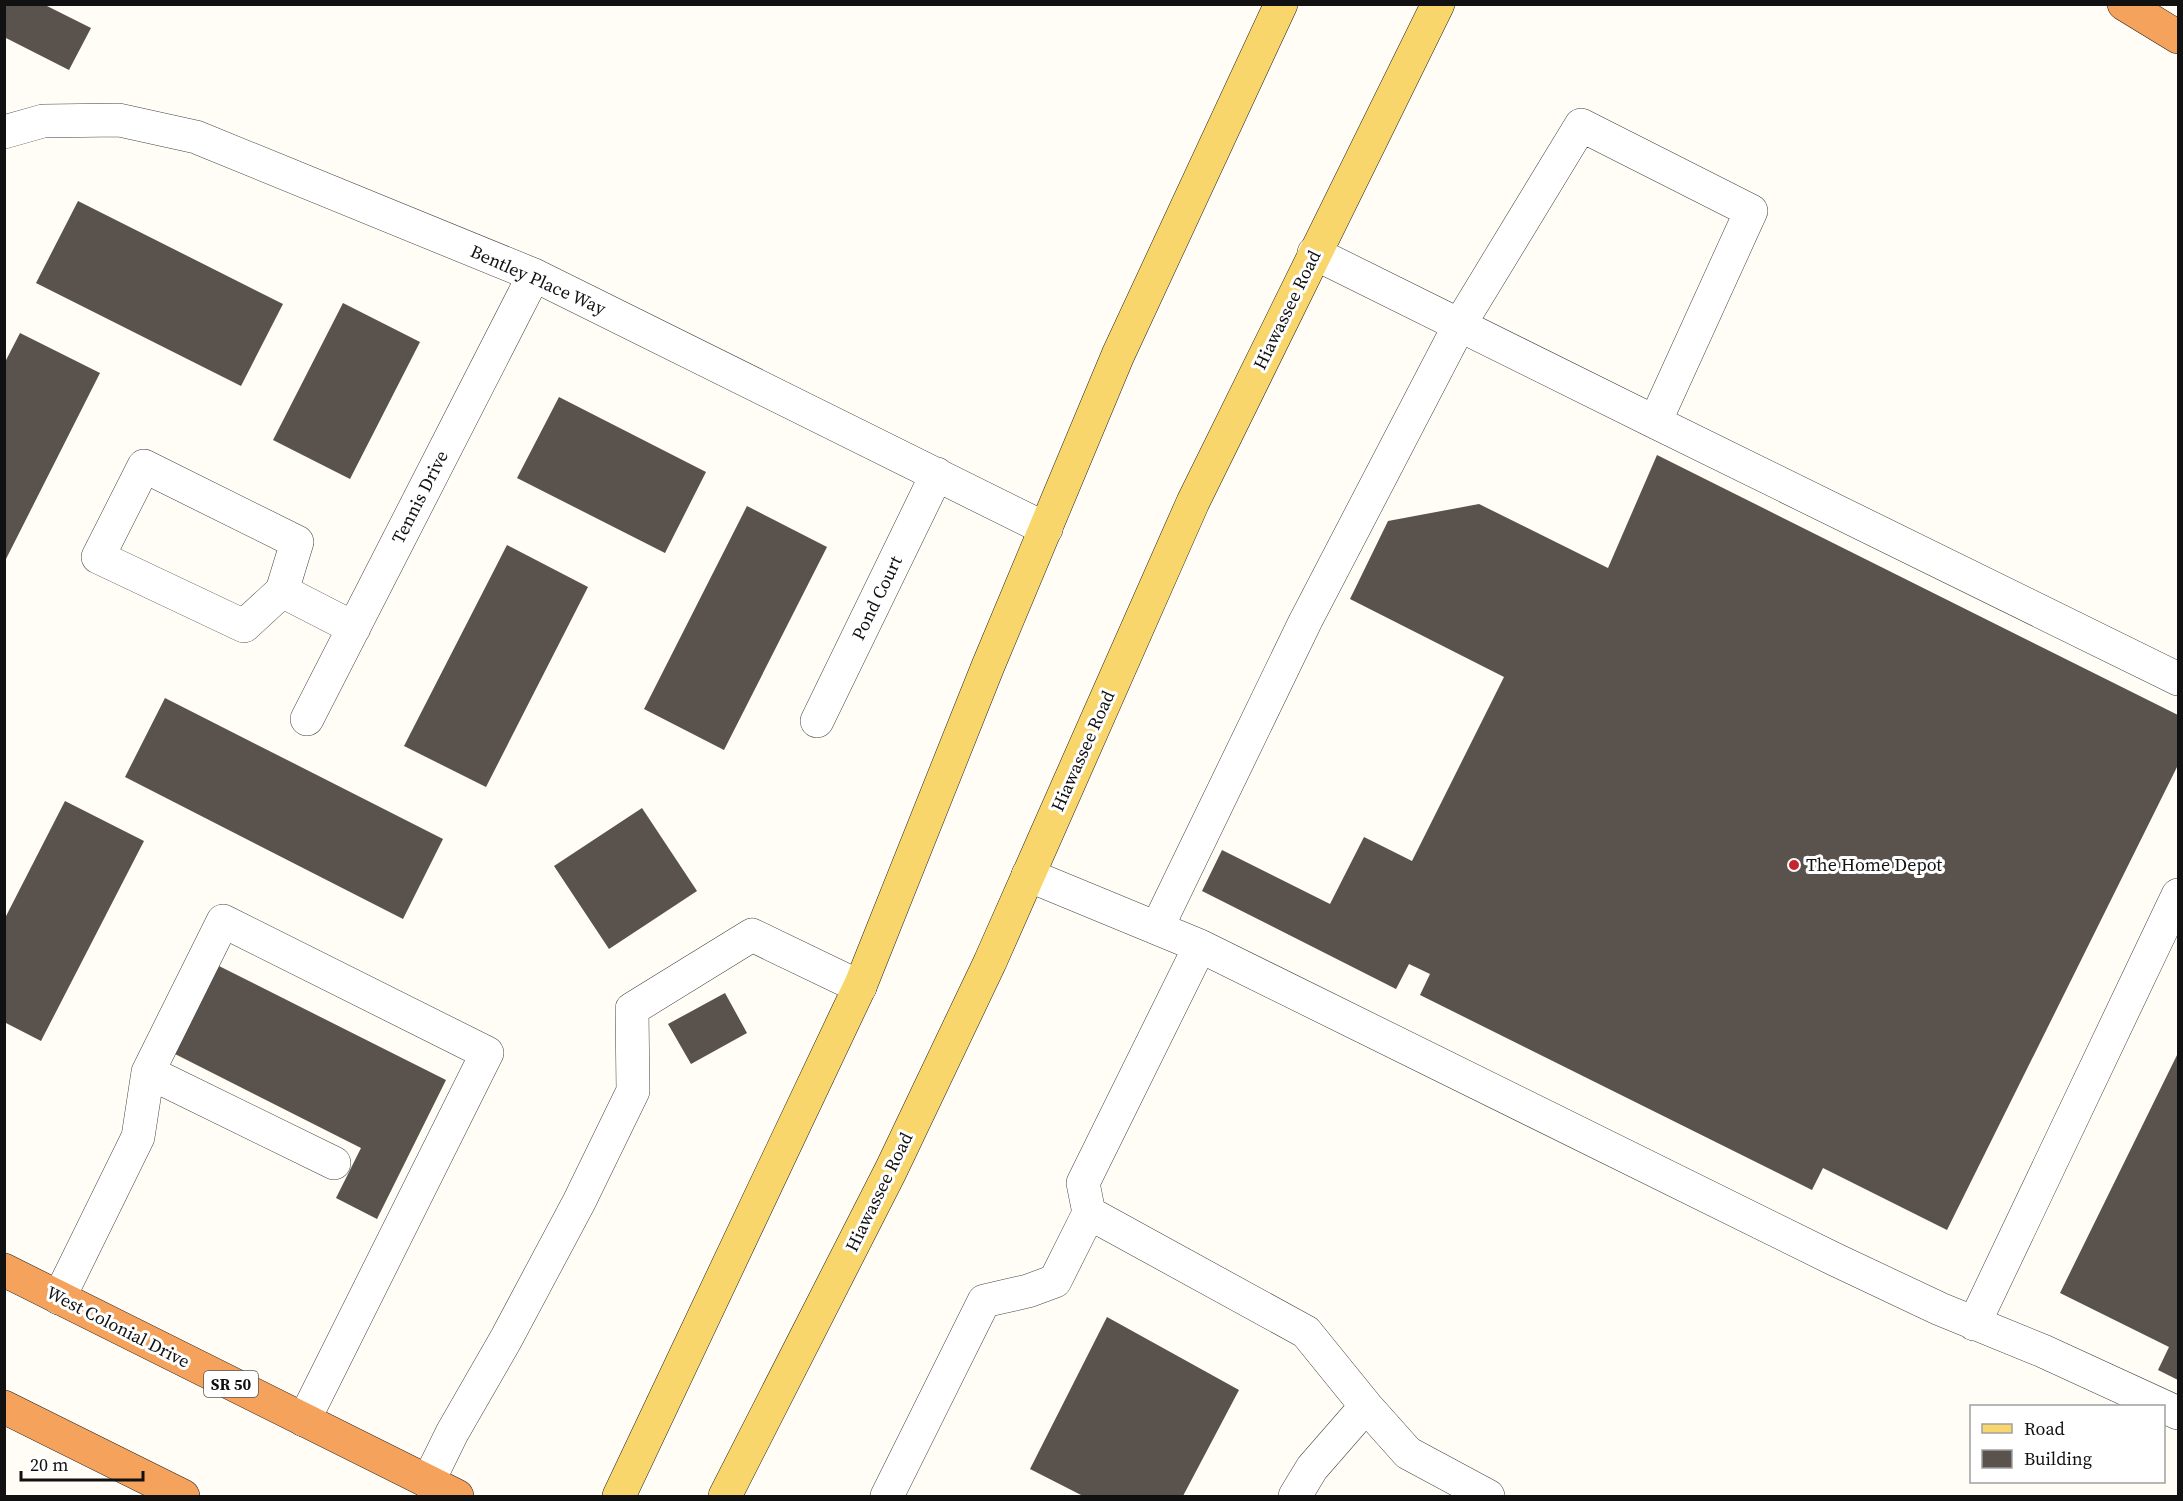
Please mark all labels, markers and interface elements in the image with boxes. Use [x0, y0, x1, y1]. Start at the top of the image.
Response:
street label: Bentley Place Way [467, 238, 611, 321]
street label: Hiawassee Road [1247, 246, 1326, 374]
street label: Tennis Drive [385, 446, 454, 548]
street label: Pond Court [845, 551, 908, 644]
street label: Hiawassee Road [1045, 686, 1120, 815]
place label: The Home Depot [1806, 852, 1942, 877]
marker: The Home Depot [1787, 858, 1801, 872]
street label: Hiawassee Road [839, 1128, 918, 1256]
street label: West Colonial Drive [42, 1280, 194, 1374]
road number: SR 50 [204, 1371, 258, 1397]
legend [1970, 1405, 2165, 1483]
text: Road [2024, 1416, 2065, 1441]
scale bar [21, 1444, 142, 1482]
text: Building [2024, 1446, 2092, 1471]
text: 20 m [30, 1452, 68, 1477]

